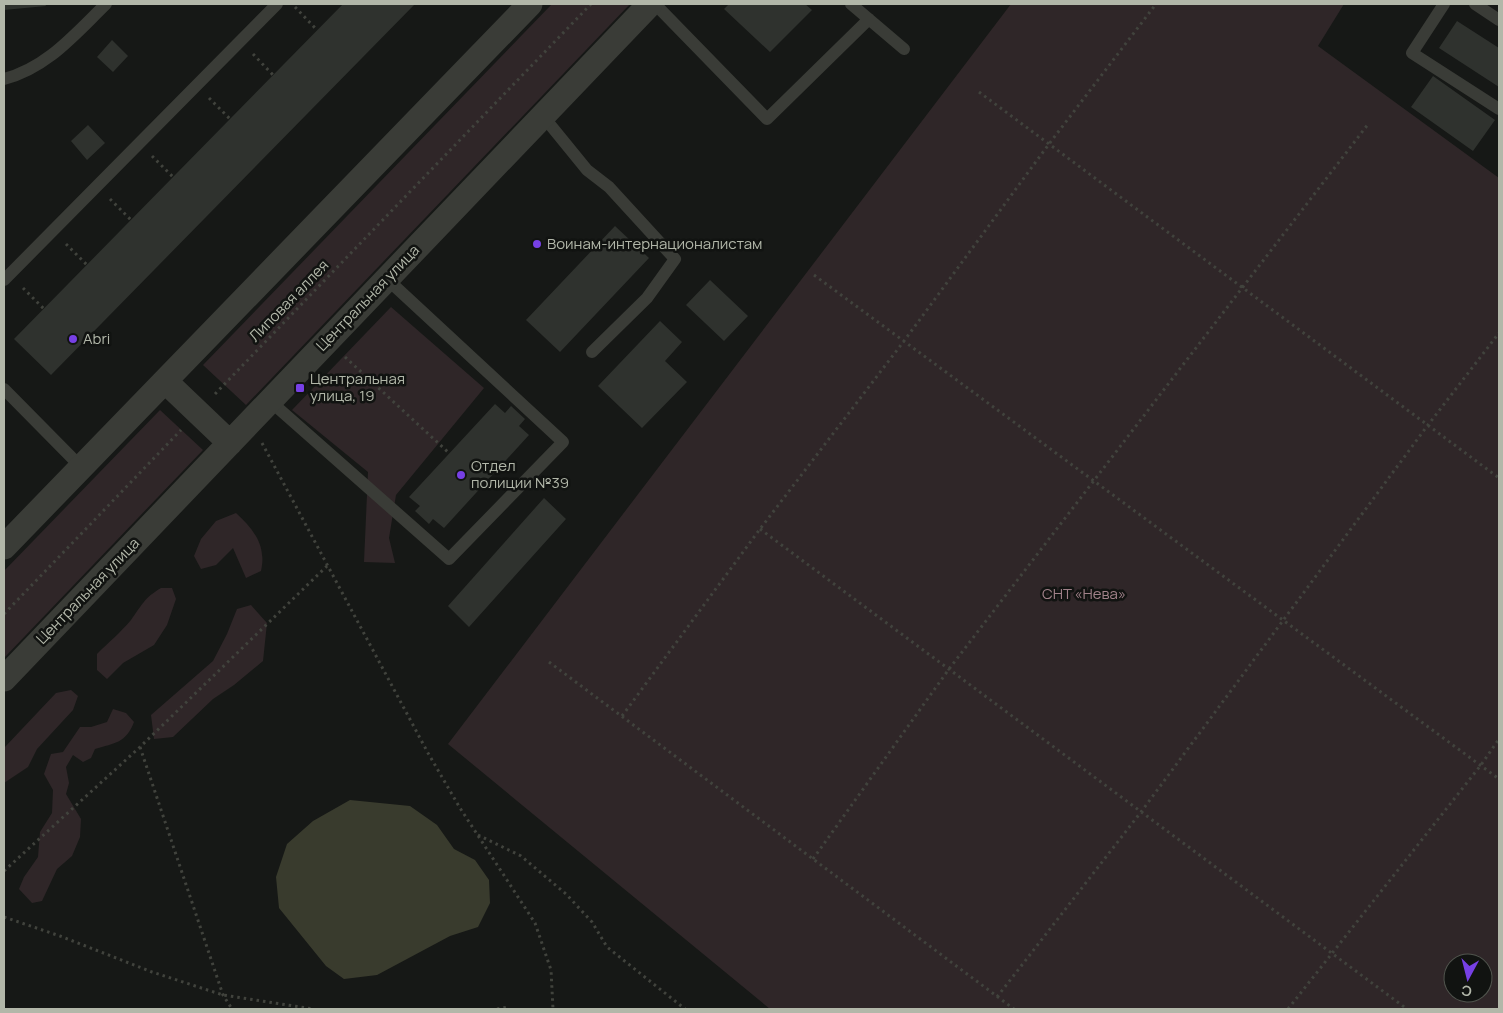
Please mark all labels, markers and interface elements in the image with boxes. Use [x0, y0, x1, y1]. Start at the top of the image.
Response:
place label: Воинам-интернационалистам [547, 233, 762, 254]
marker: Воинам-интернационалистам [531, 238, 543, 250]
street label: Центральная улица [311, 240, 424, 355]
street label: Липовая аллея [244, 255, 333, 346]
place label: Abri [83, 328, 110, 349]
marker: Abri [67, 333, 79, 345]
place label: Центральная улица, 19 [310, 368, 405, 406]
marker: Центральная улица, 19 [294, 382, 306, 394]
place label: Отдел полиции №39 [471, 455, 569, 493]
marker: Отдел полиции №39 [455, 469, 467, 481]
street label: Центральная улица [31, 533, 144, 648]
park label: СНТ «Нева» [1042, 583, 1126, 604]
north arrow [1443, 953, 1493, 1003]
text: С [1460, 981, 1473, 1001]

